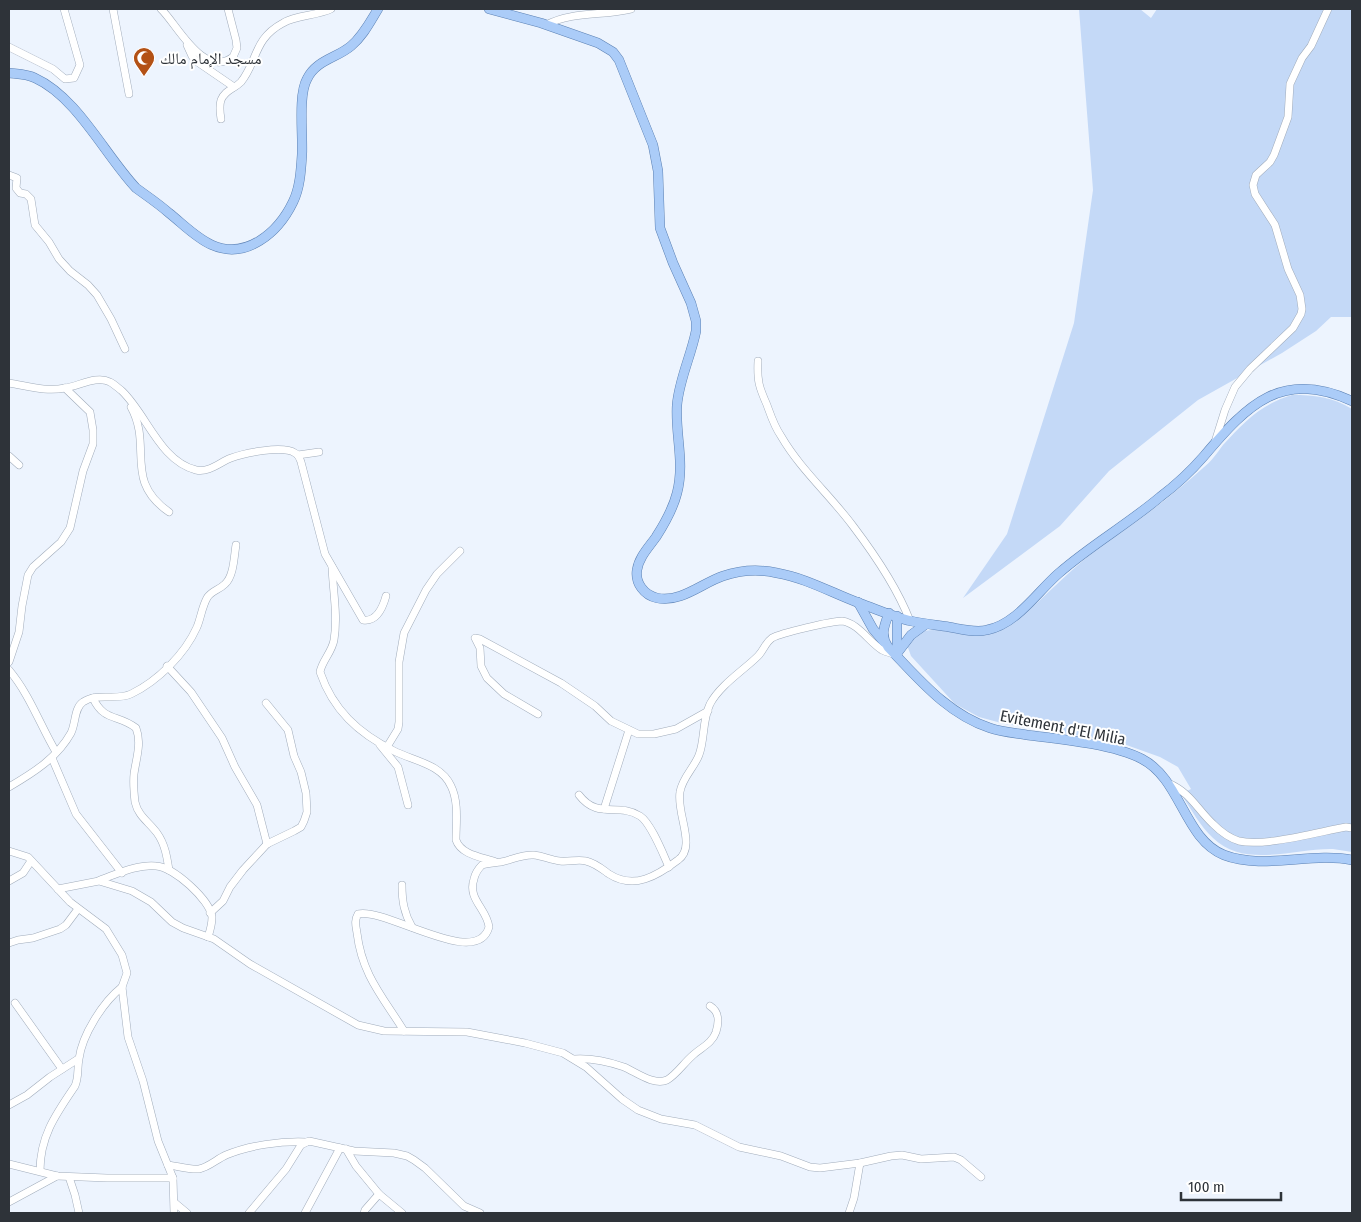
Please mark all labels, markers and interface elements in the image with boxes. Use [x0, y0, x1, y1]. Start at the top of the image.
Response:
mosque icon: مسجد الإمام مالك [132, 46, 156, 77]
place label: مسجد الإمام مالك [160, 49, 261, 69]
street label: Evitement d'El Milia [998, 706, 1127, 749]
scale bar [1181, 1170, 1281, 1202]
text: 100 m [1188, 1178, 1225, 1196]

